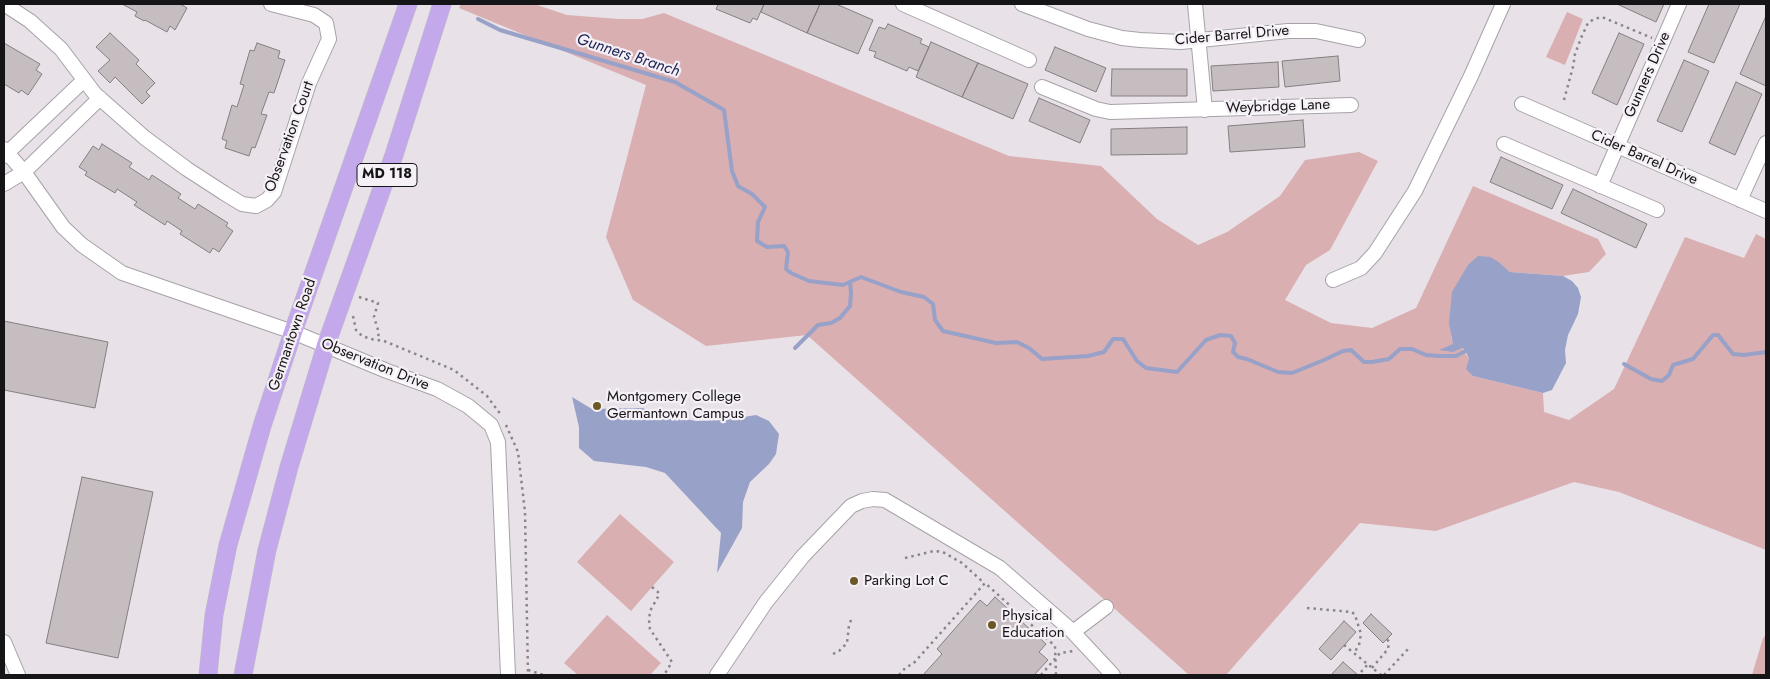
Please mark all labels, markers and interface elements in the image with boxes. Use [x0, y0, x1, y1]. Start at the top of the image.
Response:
street label: Cider Barrel Drive [1174, 22, 1290, 50]
street label: Gunners Drive [1621, 29, 1675, 121]
water label: Gunners Branch [574, 30, 682, 82]
street label: Observation Court [262, 79, 318, 195]
street label: Weybridge Lane [1226, 96, 1330, 118]
street label: Cider Barrel Drive [1588, 126, 1700, 190]
road number: MD 118 [357, 164, 417, 186]
street label: Germantown Road [265, 276, 321, 394]
street label: Observation Drive [318, 335, 432, 395]
place label: Montgomery College Germantown Campus [607, 388, 744, 423]
marker: Montgomery College Germantown Campus [591, 400, 603, 412]
place label: Parking Lot C [864, 572, 949, 590]
marker: Parking Lot C [848, 575, 860, 587]
place label: Physical Education [1002, 607, 1065, 642]
marker: Physical Education [986, 619, 998, 631]

